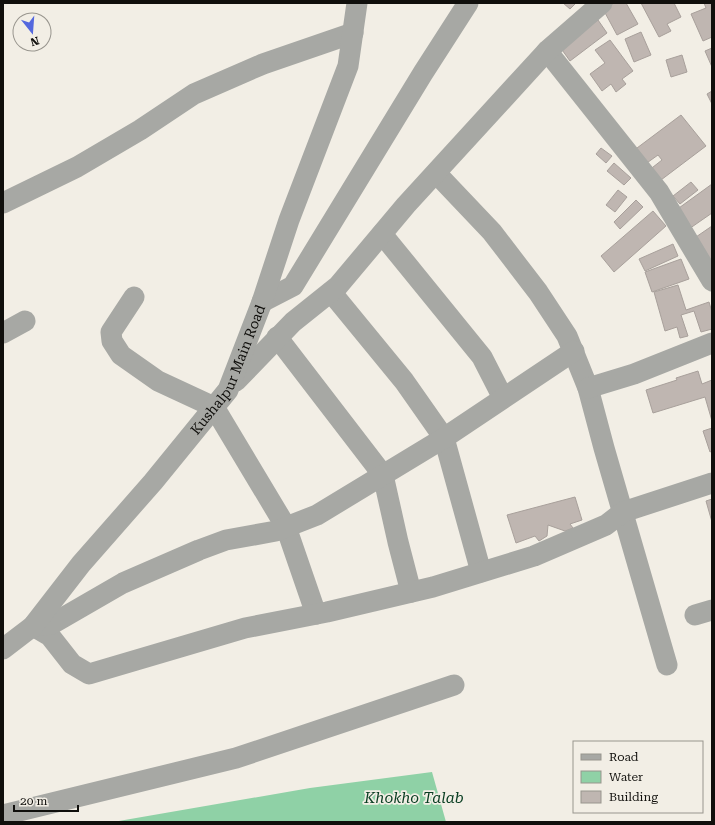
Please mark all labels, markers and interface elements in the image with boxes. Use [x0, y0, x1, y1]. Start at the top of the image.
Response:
north arrow [12, 12, 52, 52]
text: N [28, 34, 41, 49]
street label: Kushalpur Main Road [187, 302, 268, 438]
legend [573, 741, 703, 813]
text: Road [609, 750, 639, 764]
text: Water [609, 770, 643, 784]
scale bar [14, 787, 78, 813]
water label: Khokho Talab [363, 789, 464, 807]
text: Building [609, 790, 658, 804]
text: 20 m [20, 794, 47, 808]

